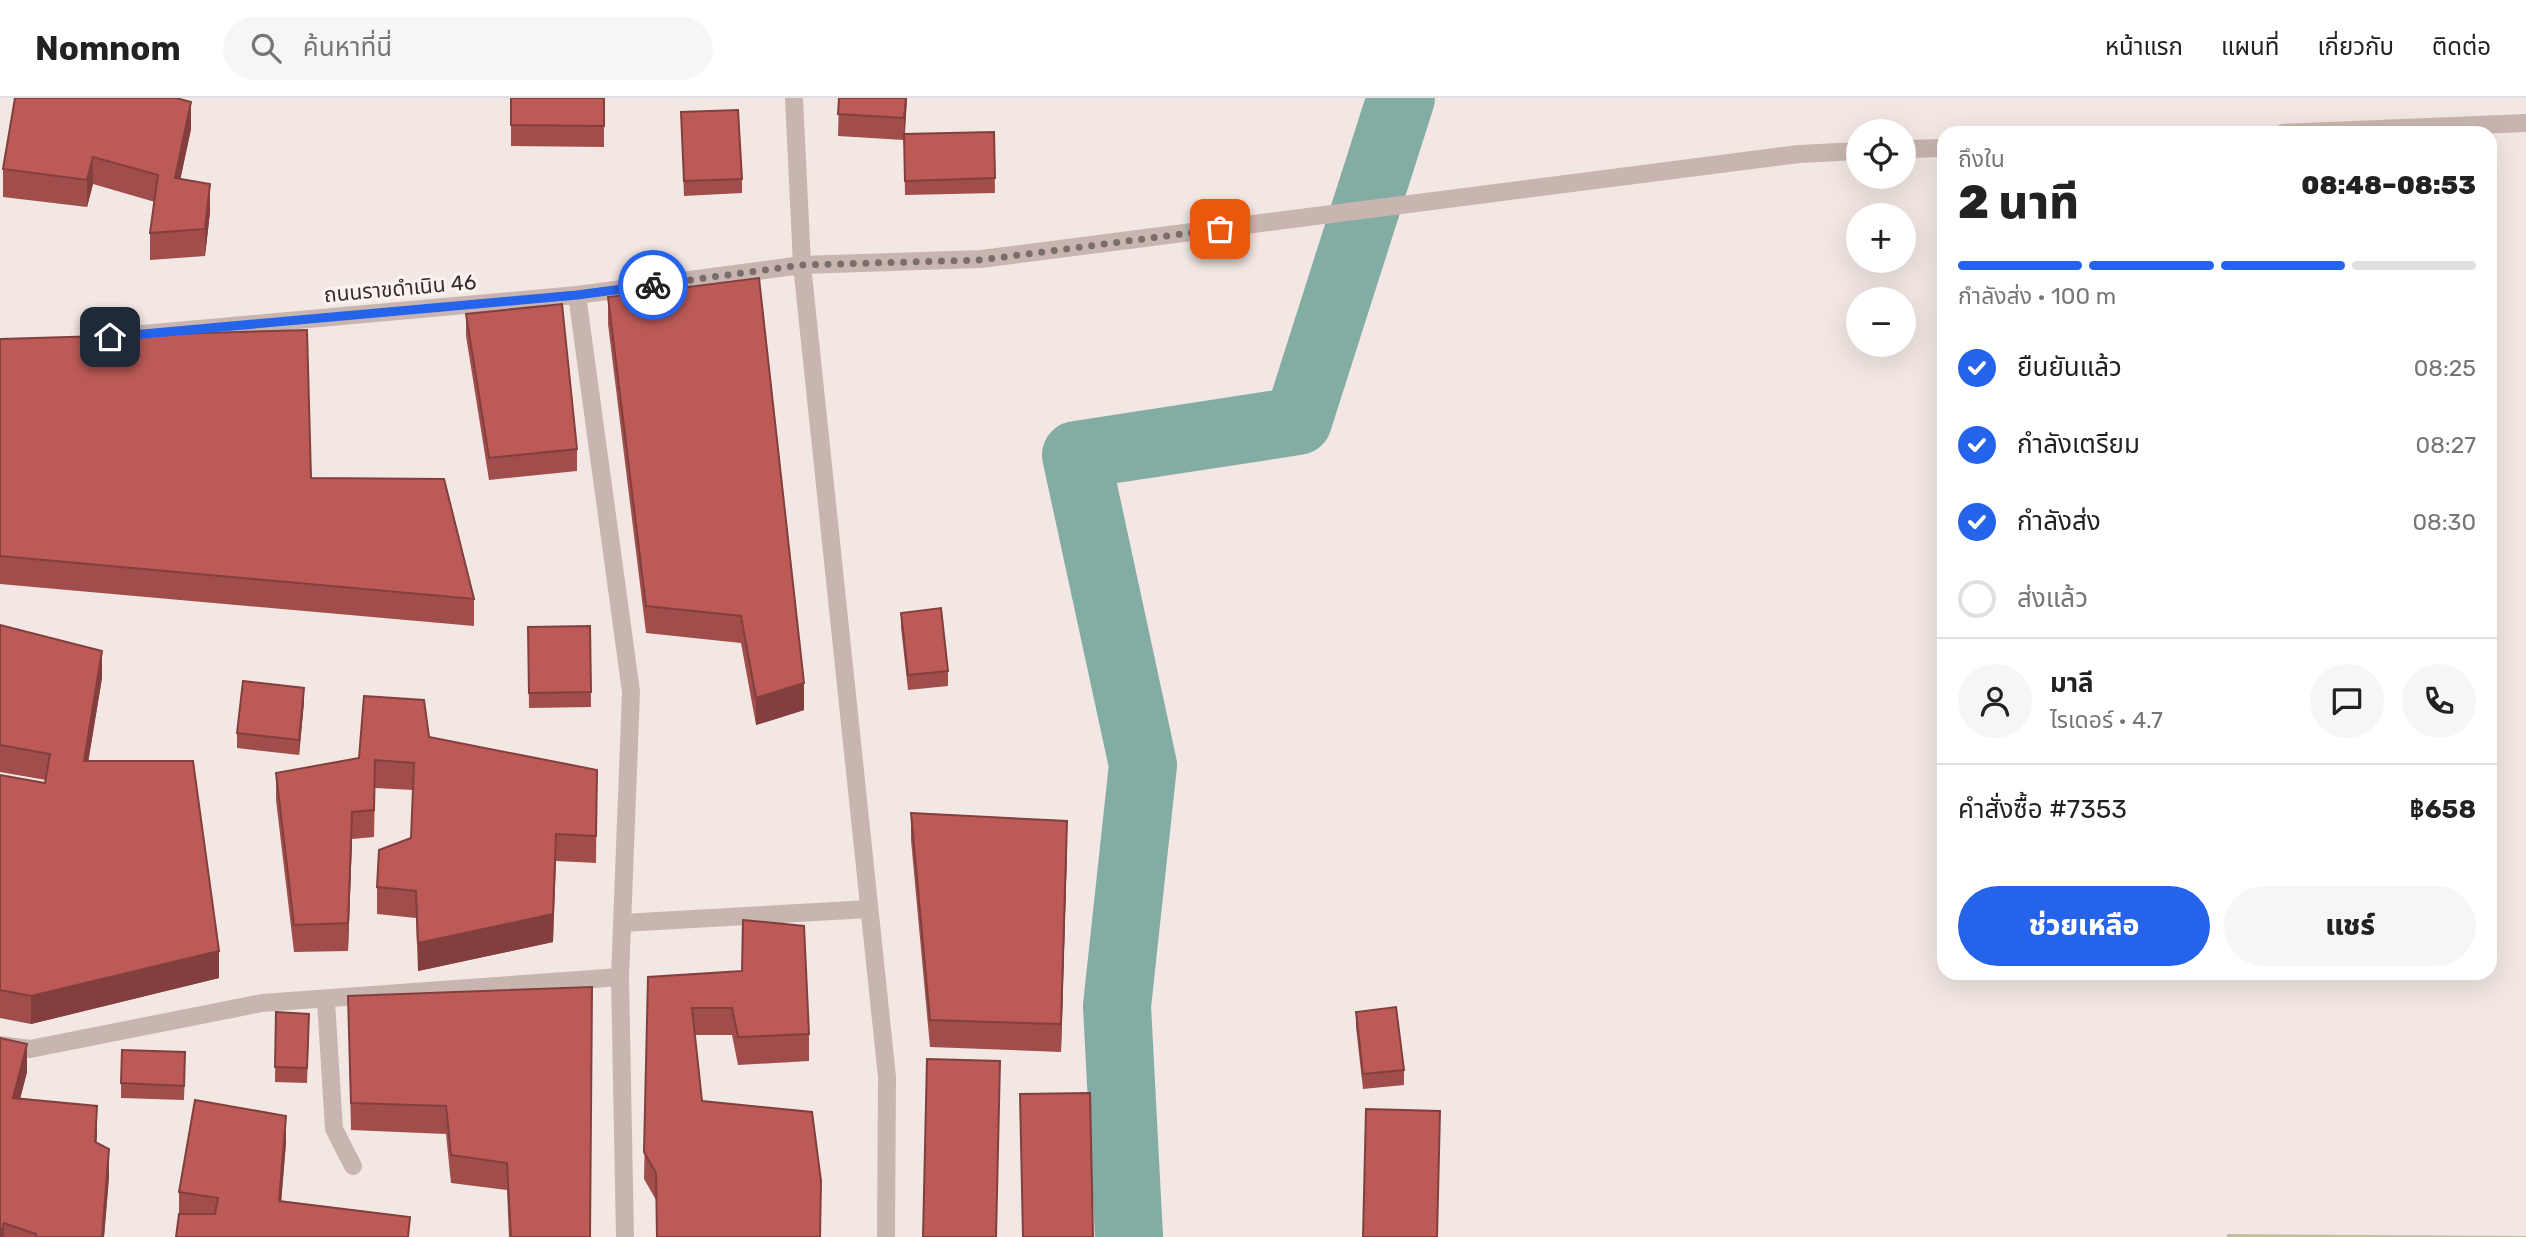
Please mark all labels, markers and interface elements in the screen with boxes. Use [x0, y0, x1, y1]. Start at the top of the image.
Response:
search box [223, 17, 713, 80]
text: Nomnom [35, 29, 181, 68]
icon: search [247, 29, 285, 67]
text: ค้นหาที่นี่ [303, 32, 392, 63]
text: หน้าแรก [2105, 33, 2183, 61]
text: แผนที่ [2221, 33, 2279, 61]
text: เกี่ยวกับ [2317, 33, 2394, 61]
text: ติดต่อ [2432, 33, 2491, 61]
map controls [1846, 119, 1916, 357]
button: locate [1846, 119, 1916, 189]
text: ถึงใน [1958, 145, 2005, 173]
text: 08:48–08:53 [2301, 170, 2476, 201]
text: 2 นาที [1958, 175, 2079, 230]
pin [1190, 199, 1250, 259]
button: + [1846, 203, 1916, 273]
icon: bag [1201, 210, 1239, 248]
courier [618, 250, 688, 320]
icon: bike [634, 266, 672, 304]
street label: ถนนราขดำเนิน 46 [323, 269, 477, 307]
text: กำลังส่ง · 100 m [1958, 282, 2116, 310]
button: − [1846, 287, 1916, 357]
pin [80, 307, 140, 367]
icon: home [91, 318, 129, 356]
icon: check [1958, 349, 1996, 387]
text: ยืนยันแล้ว [2017, 352, 2122, 383]
text: 08:25 [2414, 354, 2476, 382]
icon: check [1958, 426, 1996, 464]
text: กำลังเตรียม [2017, 429, 2140, 460]
text: 08:27 [2416, 431, 2476, 459]
icon: check [1958, 503, 1996, 541]
text: กำลังส่ง [2017, 506, 2101, 537]
text: 08:30 [2412, 508, 2476, 536]
text: ส่งแล้ว [2017, 583, 2088, 614]
button: person [1958, 664, 2032, 738]
button: chat [2310, 664, 2384, 738]
button: phone [2402, 664, 2476, 738]
text: มาลี [2050, 668, 2094, 699]
text: ไรเดอร์ · 4.7 [2050, 706, 2163, 734]
text: คำสั่งซื้อ #7353 [1958, 794, 2127, 825]
text: ฿658 [2410, 794, 2476, 825]
button: ช่วยเหลือ [1958, 886, 2210, 966]
button: แชร์ [2224, 886, 2476, 966]

